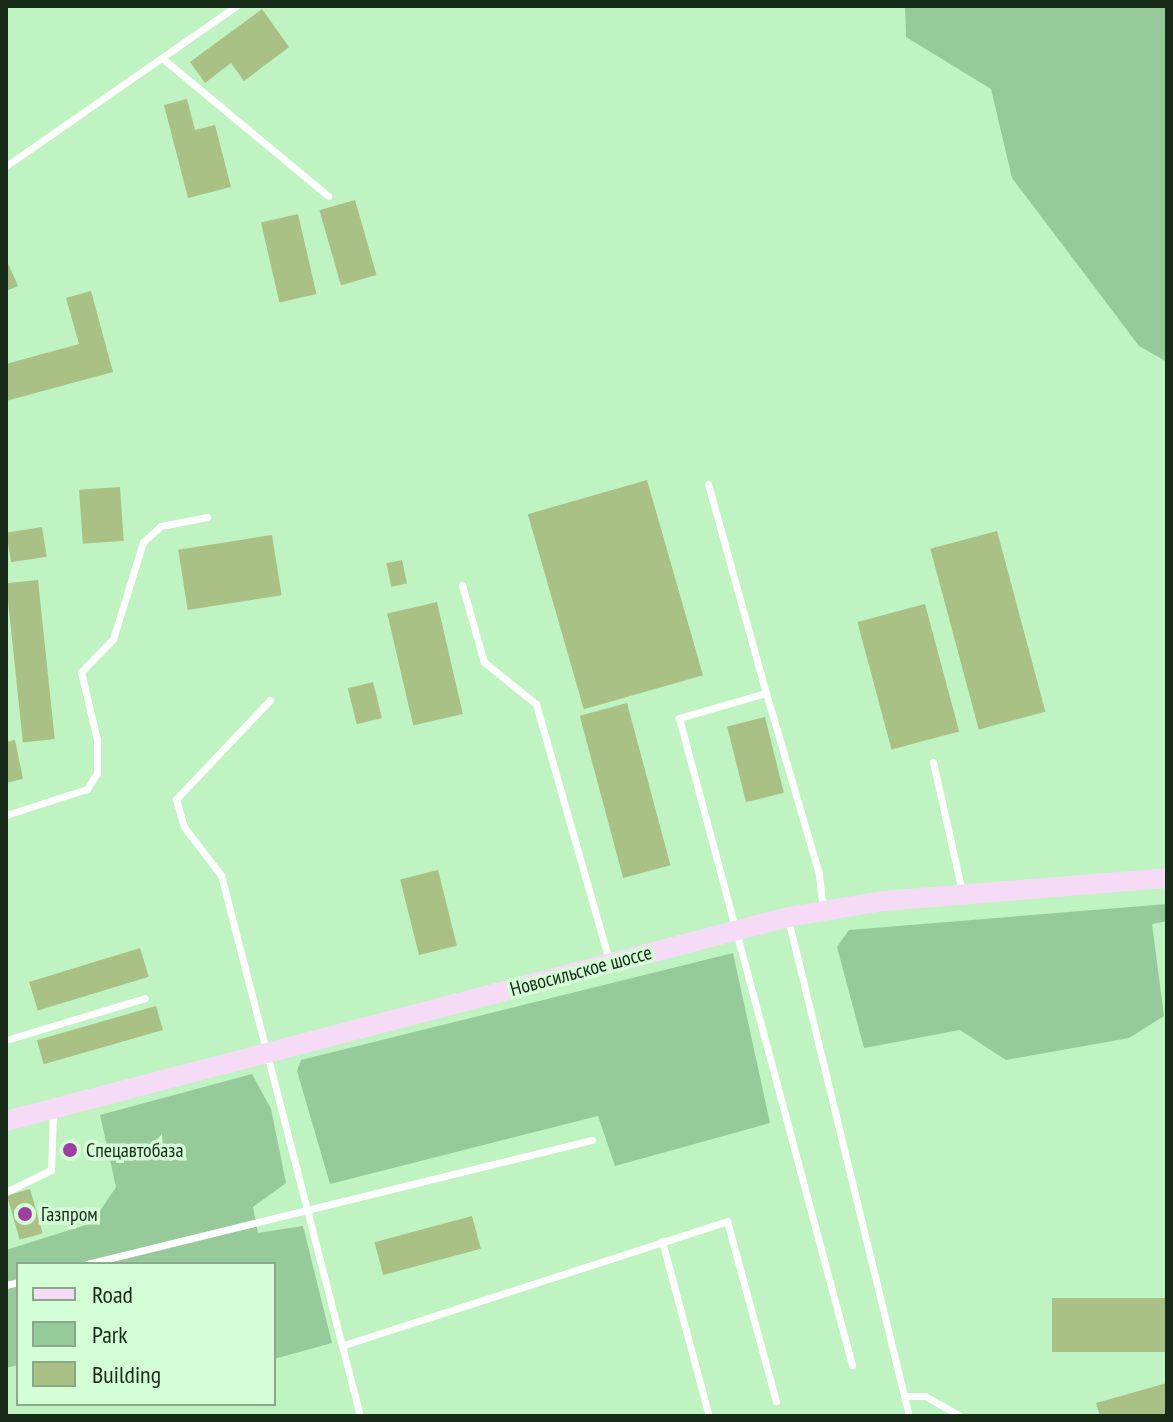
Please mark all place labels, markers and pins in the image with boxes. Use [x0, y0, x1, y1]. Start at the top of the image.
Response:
place label: Спецавтобаза [86, 1138, 183, 1162]
marker: Спецавтобаза [61, 1141, 79, 1159]
place label: Газпром [41, 1202, 98, 1226]
marker: Газпром [16, 1205, 34, 1223]

